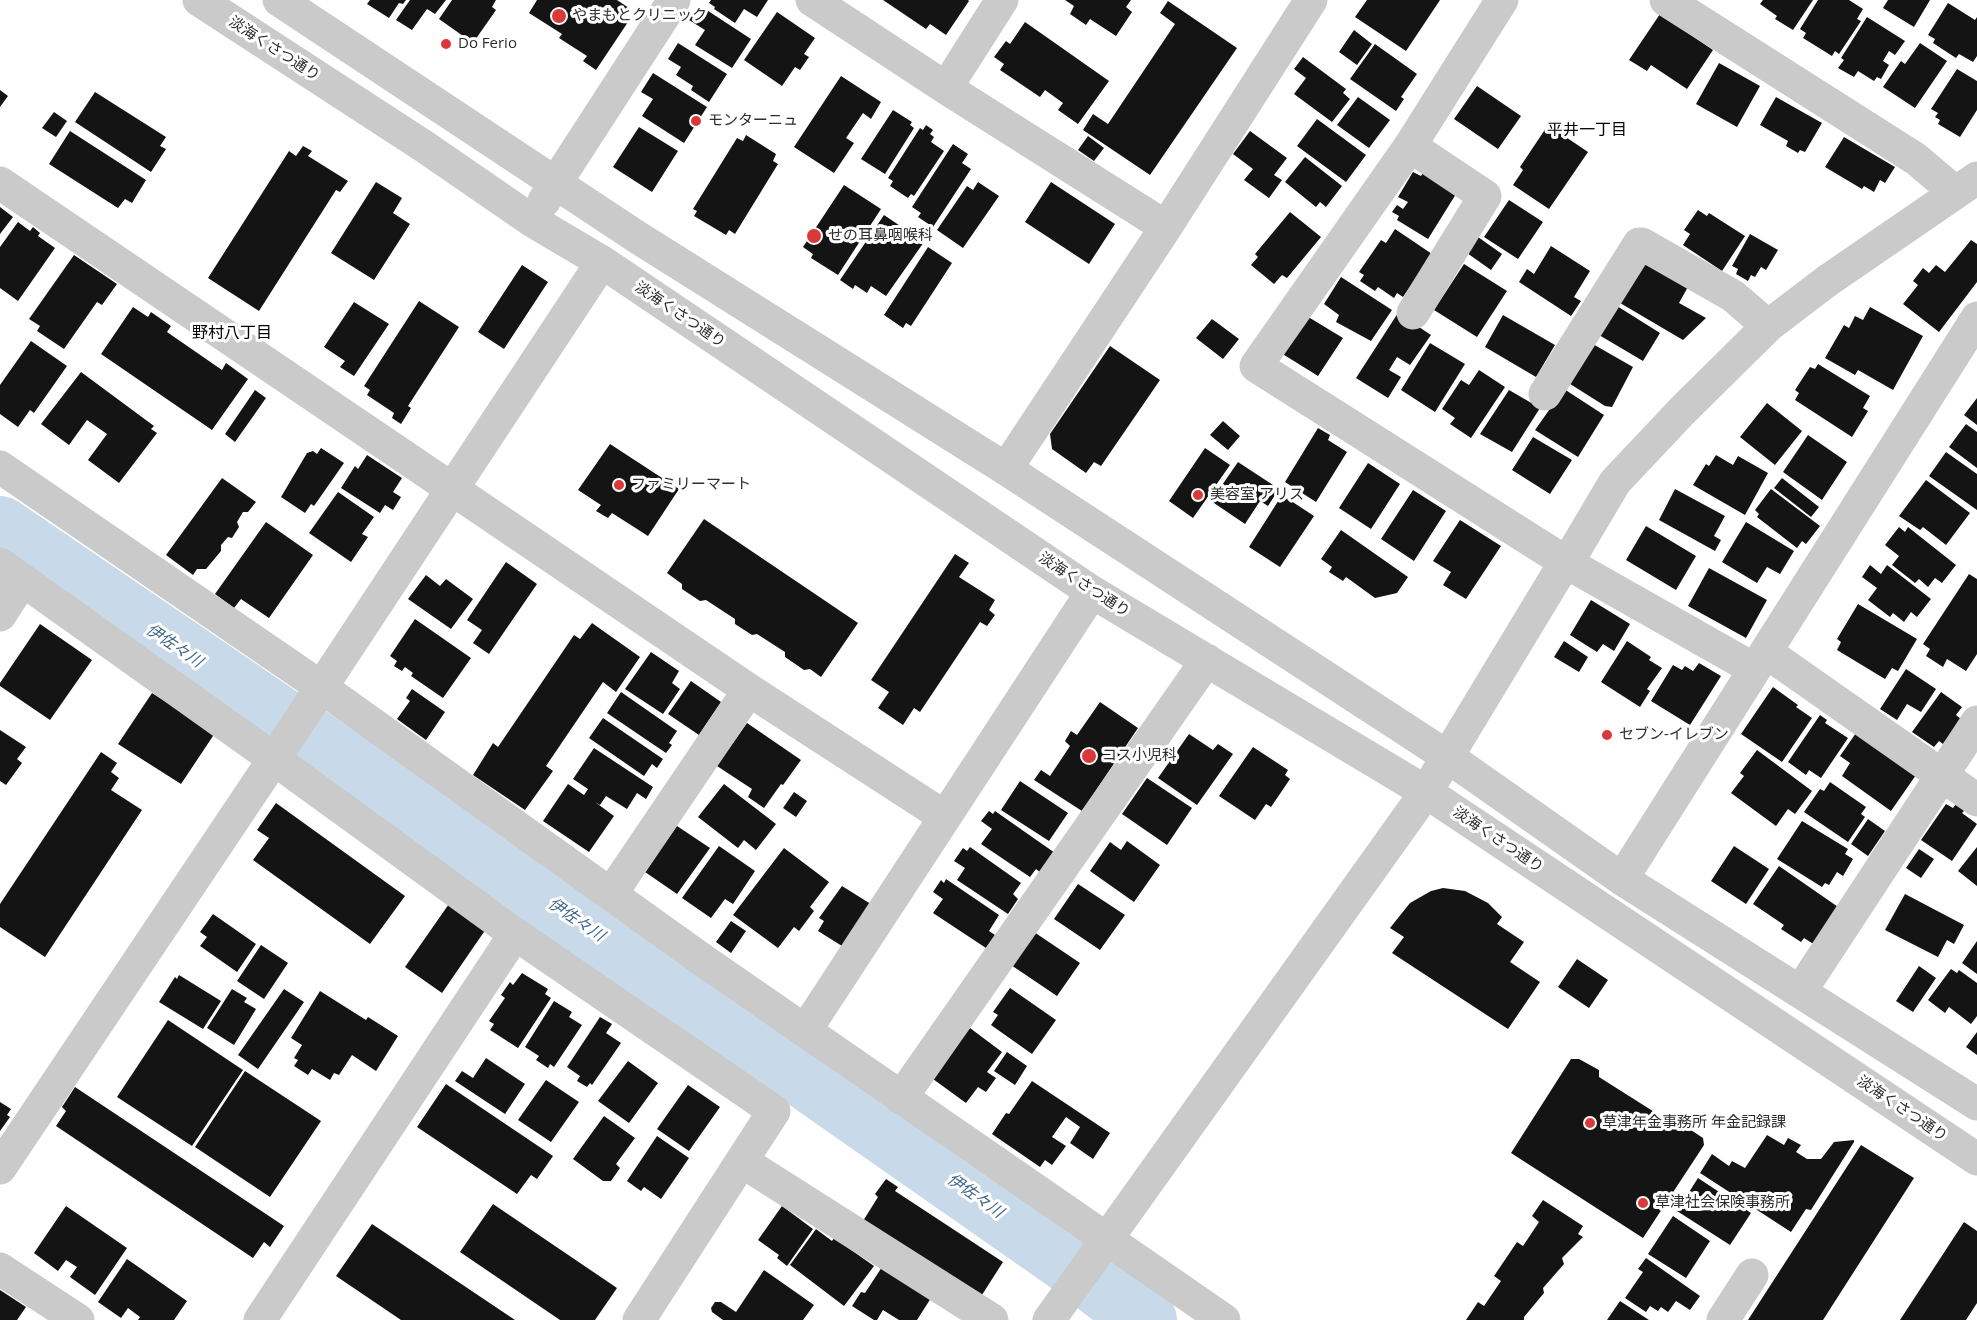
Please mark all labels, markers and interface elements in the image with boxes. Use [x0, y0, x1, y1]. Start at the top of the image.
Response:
marker: やまもとクリニック [550, 7, 568, 25]
place label: やまもとクリニック [572, 7, 707, 25]
street label: 淡海くさつ通り [225, 13, 323, 85]
place label: Do Ferio [458, 35, 517, 53]
marker: Do Ferio [439, 37, 453, 51]
place label: モンターニュ [708, 112, 798, 130]
marker: モンターニュ [689, 114, 703, 128]
district label: 平井一丁目 [1547, 120, 1627, 140]
marker: せの耳鼻咽喉科 [805, 227, 823, 245]
place label: せの耳鼻咽喉科 [828, 227, 933, 245]
street label: 淡海くさつ通り [631, 278, 729, 352]
district label: 野村八丁目 [192, 323, 272, 343]
place label: ファミリーマート [631, 476, 751, 494]
marker: ファミリーマート [612, 478, 626, 492]
place label: 美容室 アリス [1210, 486, 1304, 504]
marker: 美容室 アリス [1191, 488, 1205, 502]
street label: 淡海くさつ通り [1035, 549, 1133, 621]
water label: 伊佐々川 [142, 620, 206, 672]
place label: セブン-イレブン [1619, 726, 1729, 744]
marker: セブン-イレブン [1600, 728, 1614, 742]
marker: コス小児科 [1080, 747, 1098, 765]
place label: コス小児科 [1102, 747, 1177, 765]
street label: 淡海くさつ通り [1449, 803, 1547, 877]
water label: 伊佐々川 [544, 894, 608, 946]
street label: 淡海くさつ通り [1853, 1072, 1951, 1146]
place label: 草津年金事務所 年金記録課 [1602, 1114, 1786, 1132]
marker: 草津年金事務所 年金記録課 [1583, 1116, 1597, 1130]
water label: 伊佐々川 [943, 1170, 1007, 1222]
place label: 草津社会保険事務所 [1655, 1194, 1790, 1212]
marker: 草津社会保険事務所 [1636, 1196, 1650, 1210]

